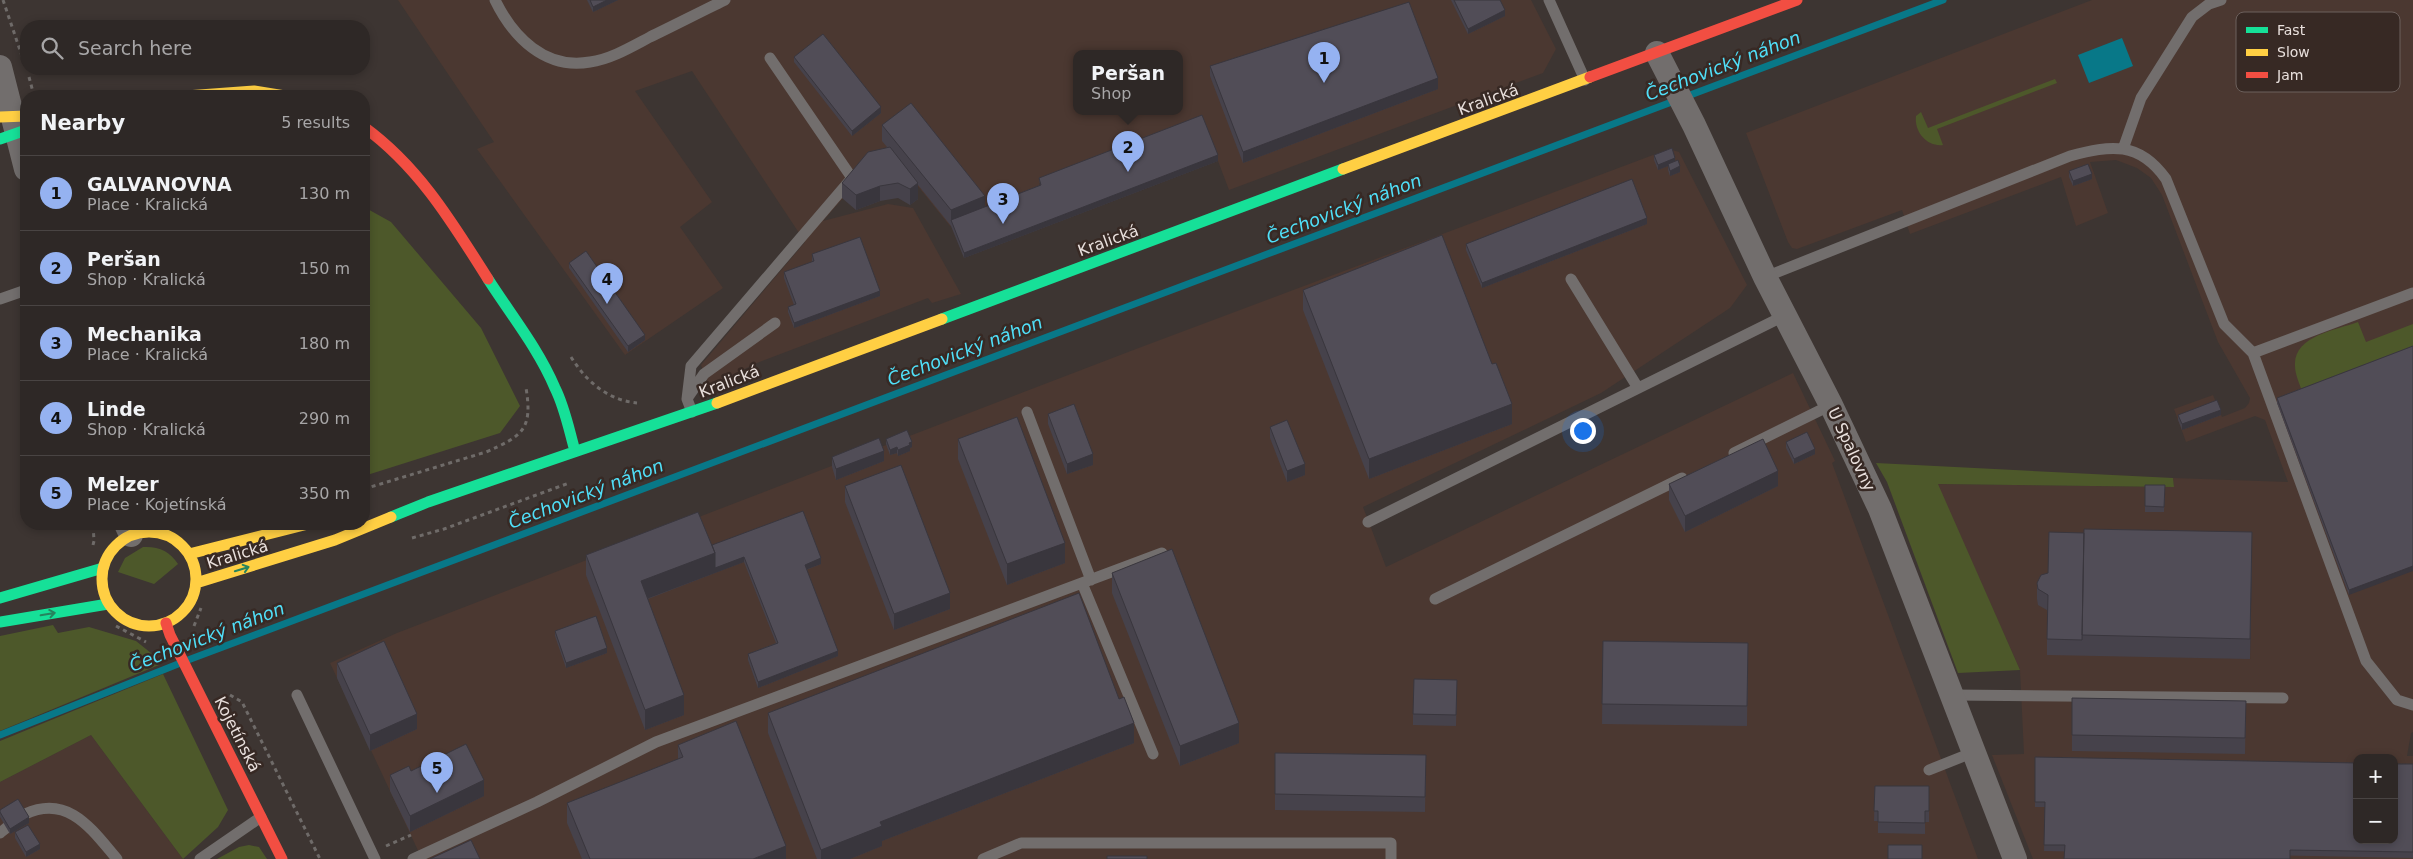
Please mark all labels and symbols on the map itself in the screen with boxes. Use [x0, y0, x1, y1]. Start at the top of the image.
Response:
legend [2236, 12, 2400, 92]
text: Fast [2277, 22, 2306, 38]
water label: Čechovický náhon [1642, 26, 1803, 105]
pin: 1 [1308, 42, 1340, 83]
text: Slow [2277, 44, 2310, 60]
text: Jam [2276, 67, 2303, 83]
street label: Kralická [1455, 80, 1521, 119]
pin: 2 [1112, 131, 1144, 172]
water label: Čechovický náhon [1263, 169, 1424, 248]
pin: 3 [987, 183, 1019, 224]
street label: Kralická [1075, 221, 1141, 260]
pin: 4 [591, 263, 623, 304]
water label: Čechovický náhon [884, 311, 1045, 390]
street label: Kralická [696, 361, 762, 402]
street label: U Spalovny [1824, 404, 1879, 494]
your location [1570, 418, 1596, 444]
water label: Čechovický náhon [505, 454, 666, 533]
street label: Kralická [204, 536, 270, 573]
one-way arrow [234, 564, 250, 574]
water label: Čechovický náhon [126, 597, 287, 676]
one-way arrow [40, 608, 56, 618]
street label: Kojetínská [211, 693, 265, 775]
pin: 5 [421, 752, 453, 793]

